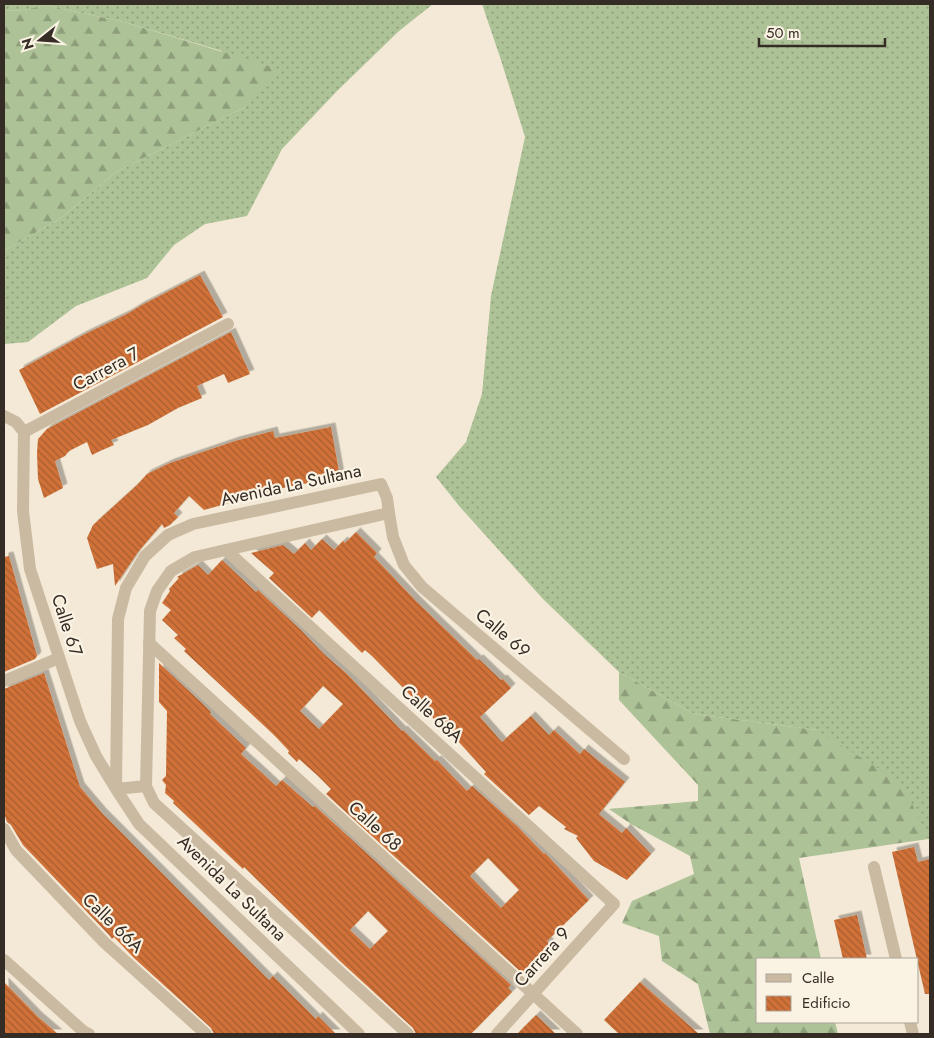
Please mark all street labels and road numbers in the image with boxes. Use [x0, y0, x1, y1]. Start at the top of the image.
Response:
street label: Carrera 7 [68, 340, 144, 397]
street label: Avenida La Sultana [218, 457, 364, 513]
street label: Calle 67 [45, 591, 89, 660]
street label: Calle 69 [470, 602, 536, 664]
street label: Calle 68A [395, 679, 469, 749]
street label: Calle 68 [342, 795, 408, 857]
street label: Avenida La Sultana [172, 829, 292, 947]
street label: Calle 66A [76, 887, 150, 959]
street label: Carrera 9 [508, 921, 576, 993]

